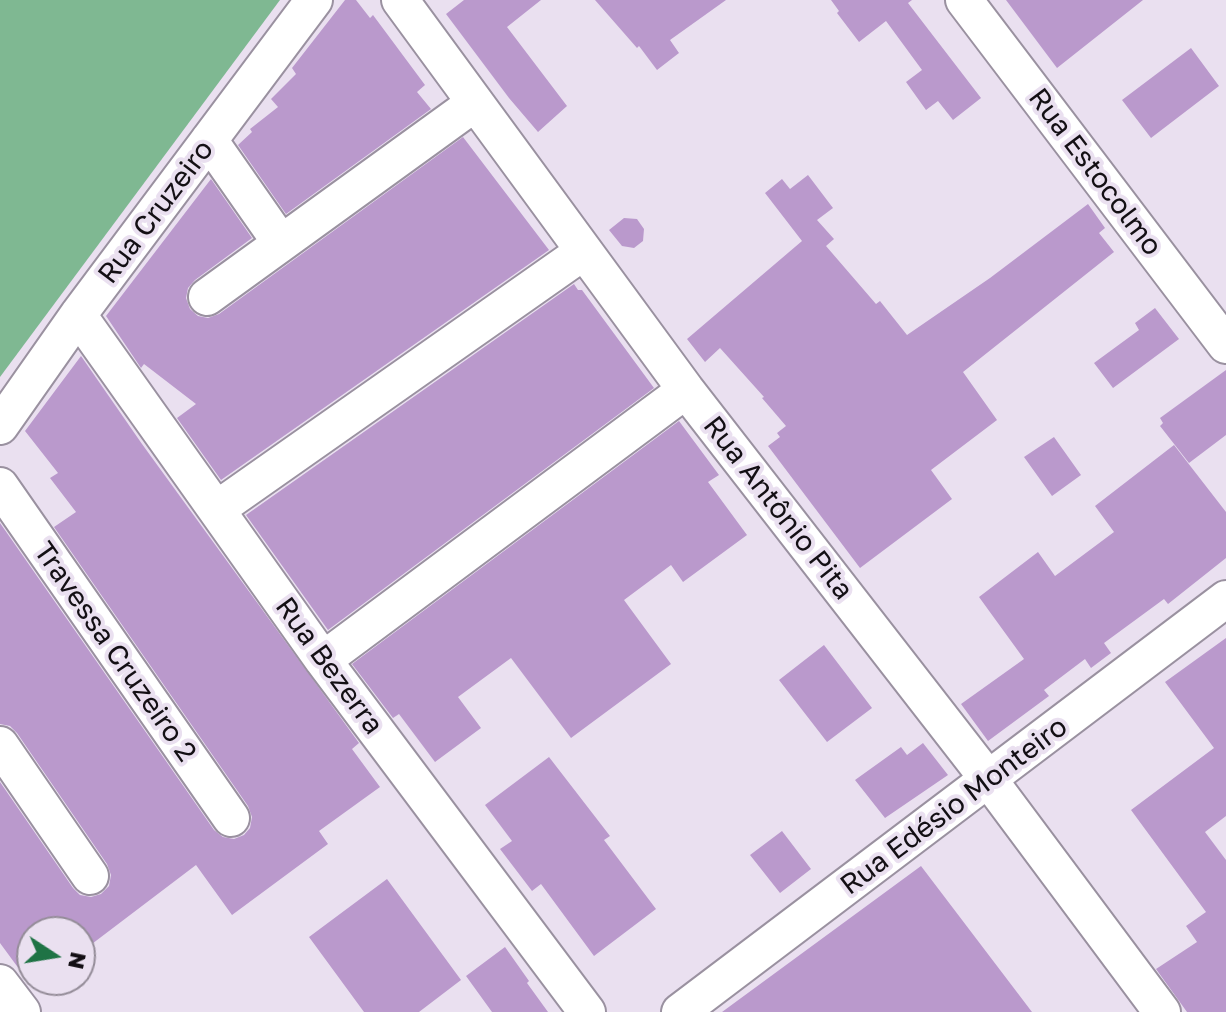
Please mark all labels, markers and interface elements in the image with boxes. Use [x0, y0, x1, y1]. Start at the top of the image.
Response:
street label: Rua Estocolmo [1021, 82, 1169, 262]
street label: Rua Cruzeiro [91, 134, 221, 290]
street label: Rua Antônio Pita [696, 410, 860, 606]
street label: Travessa Cruzeiro 2 [27, 536, 203, 768]
street label: Rua Bezerra [268, 591, 390, 741]
street label: Rua Edésio Monteiro [834, 710, 1074, 902]
north arrow [16, 916, 96, 996]
text: N [63, 950, 93, 972]

